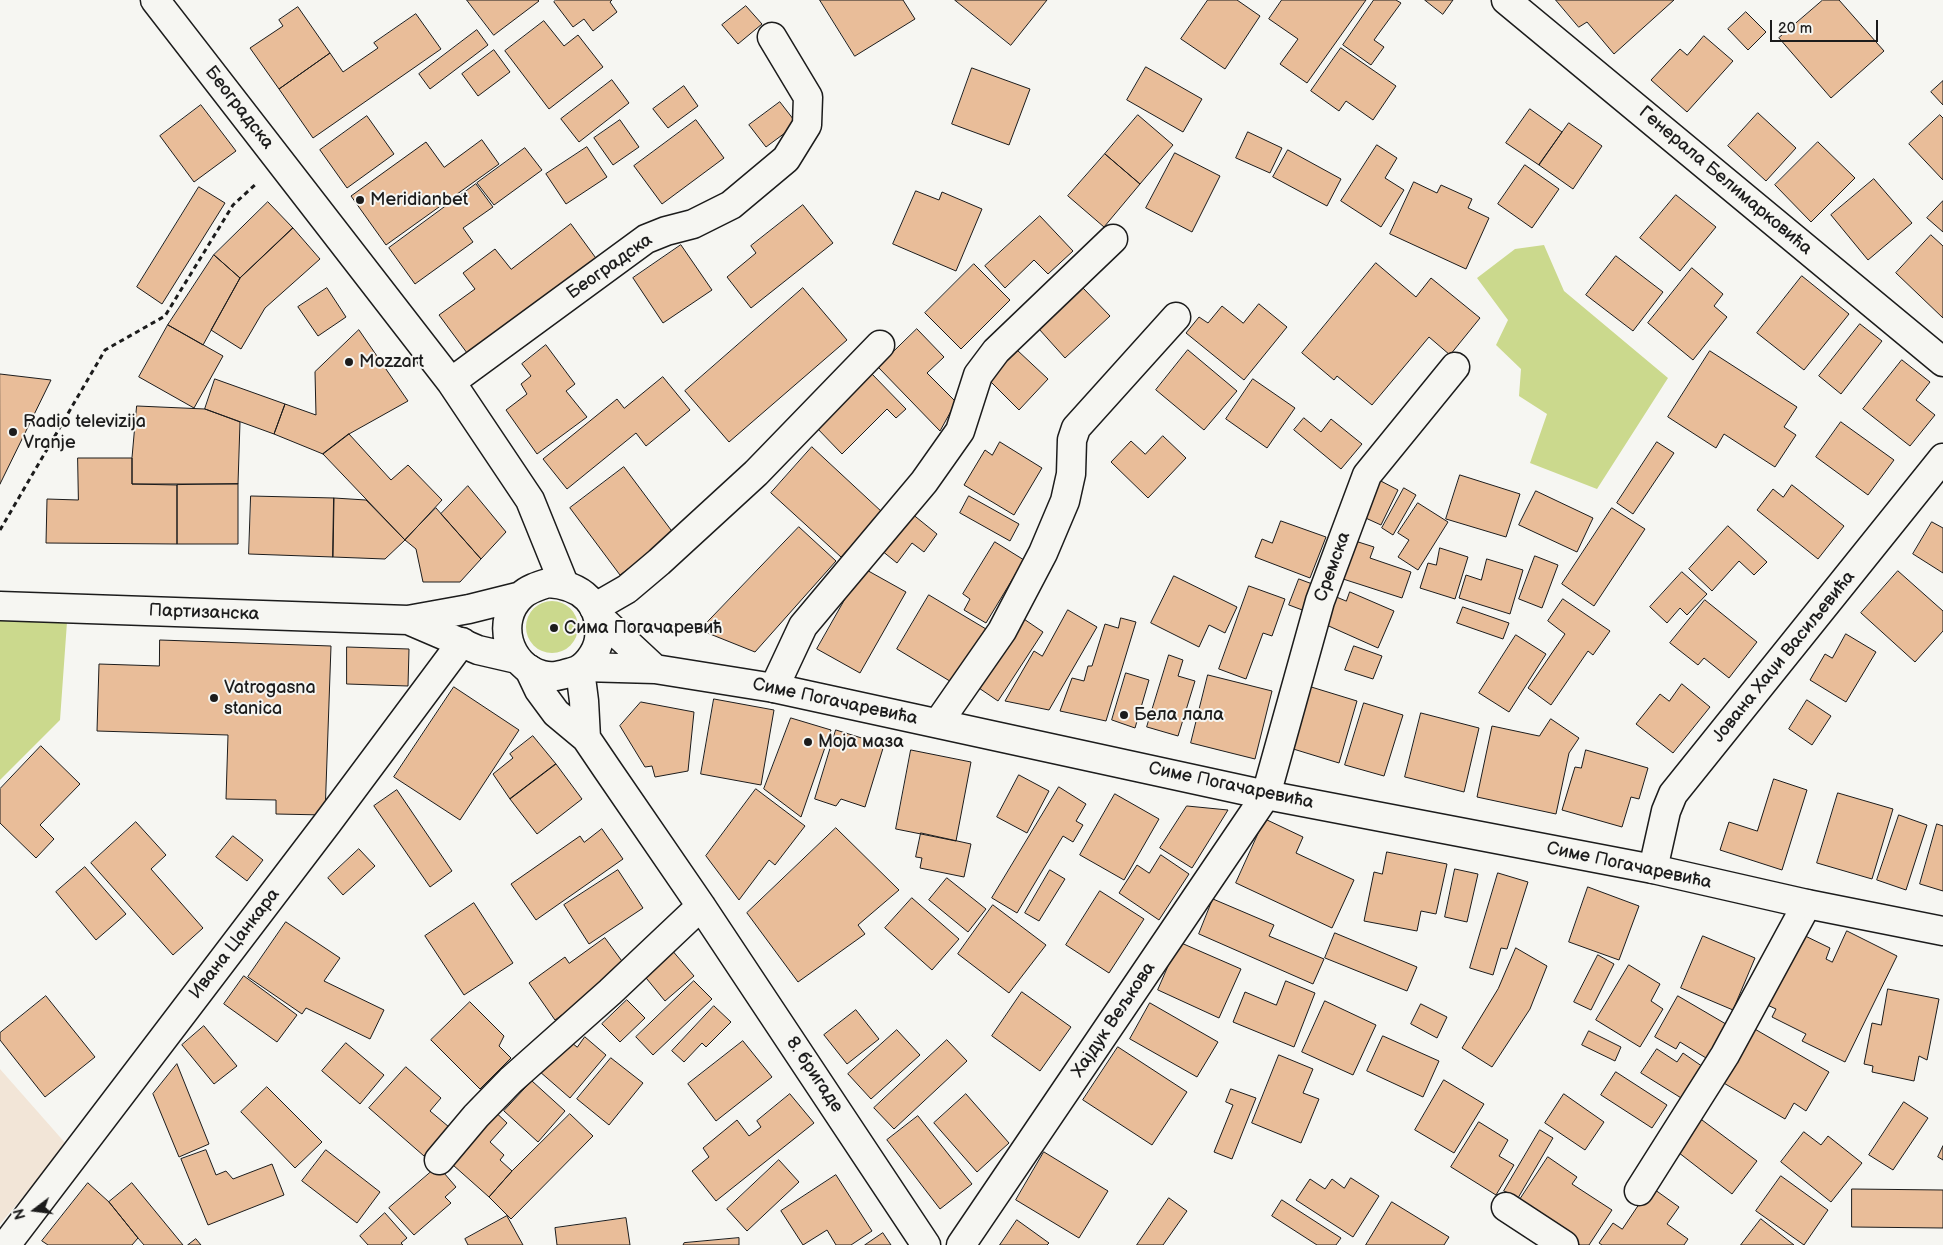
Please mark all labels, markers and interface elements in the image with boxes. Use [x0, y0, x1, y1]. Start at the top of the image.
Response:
scale bar [1773, 10, 1880, 42]
text: 20 m [1778, 19, 1812, 38]
street label: Београдска [200, 62, 278, 154]
street label: Генерала Белимарковића [1634, 102, 1816, 260]
place label: Meridianbet [370, 189, 468, 211]
marker: Meridianbet [354, 194, 366, 206]
street label: Београдска [563, 230, 657, 304]
place label: Mozzart [359, 351, 424, 373]
marker: Mozzart [343, 356, 355, 368]
place label: Radio televizija Vranje [23, 411, 146, 454]
marker: Radio televizija Vranje [7, 426, 19, 438]
street label: Сремска [1310, 529, 1356, 605]
street label: Јована Хаџи Васиљевића [1708, 567, 1860, 747]
street label: Партизанска [148, 600, 260, 626]
place label: Сима Погачаревић [564, 617, 722, 639]
marker: Сима Погачаревић [548, 622, 560, 634]
street label: Симе Погачаревића [750, 674, 920, 730]
place label: Vatrogasna stanica [224, 677, 316, 720]
marker: Vatrogasna stanica [208, 692, 220, 704]
place label: Бела лала [1134, 704, 1224, 726]
marker: Бела лала [1118, 709, 1130, 721]
place label: Моја маза [818, 731, 904, 753]
marker: Моја маза [802, 736, 814, 748]
street label: Симе Погачаревића [1146, 758, 1316, 814]
street label: Симе Погачаревића [1544, 838, 1714, 894]
street label: Ивана Цанкара [185, 884, 285, 1004]
street label: Хајдук Вељкова [1068, 958, 1160, 1082]
street label: 8. бригаде [781, 1033, 847, 1117]
north arrow [10, 1185, 60, 1235]
text: N [10, 1207, 30, 1221]

